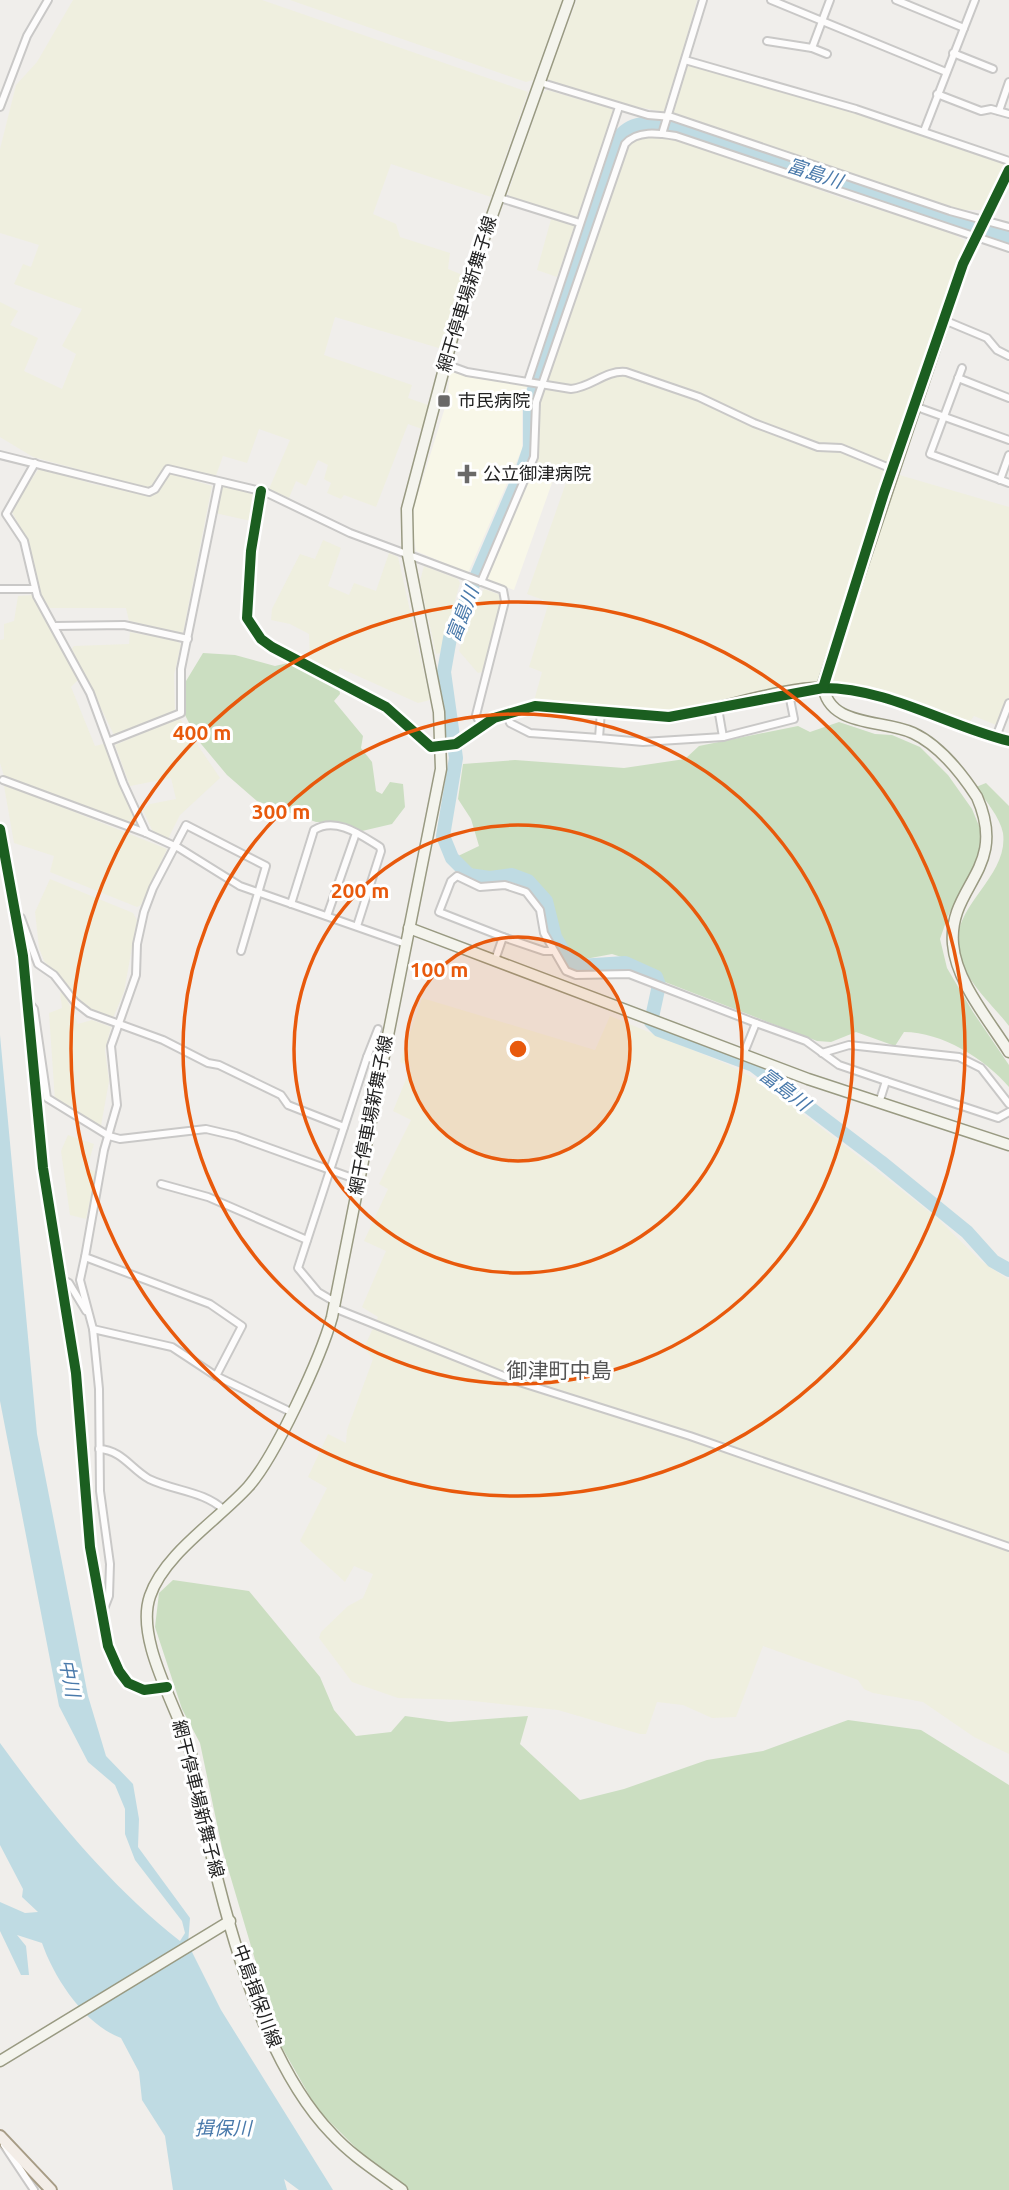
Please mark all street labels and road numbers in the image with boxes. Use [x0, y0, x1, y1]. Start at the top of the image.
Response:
street label: 網干停車場新舞子線 [433, 213, 499, 374]
street label: 網干停車場新舞子線 [345, 1033, 395, 1196]
street label: 網干停車場新舞子線 [170, 1718, 228, 1880]
street label: 中島揖保川線 [230, 1941, 286, 2050]

